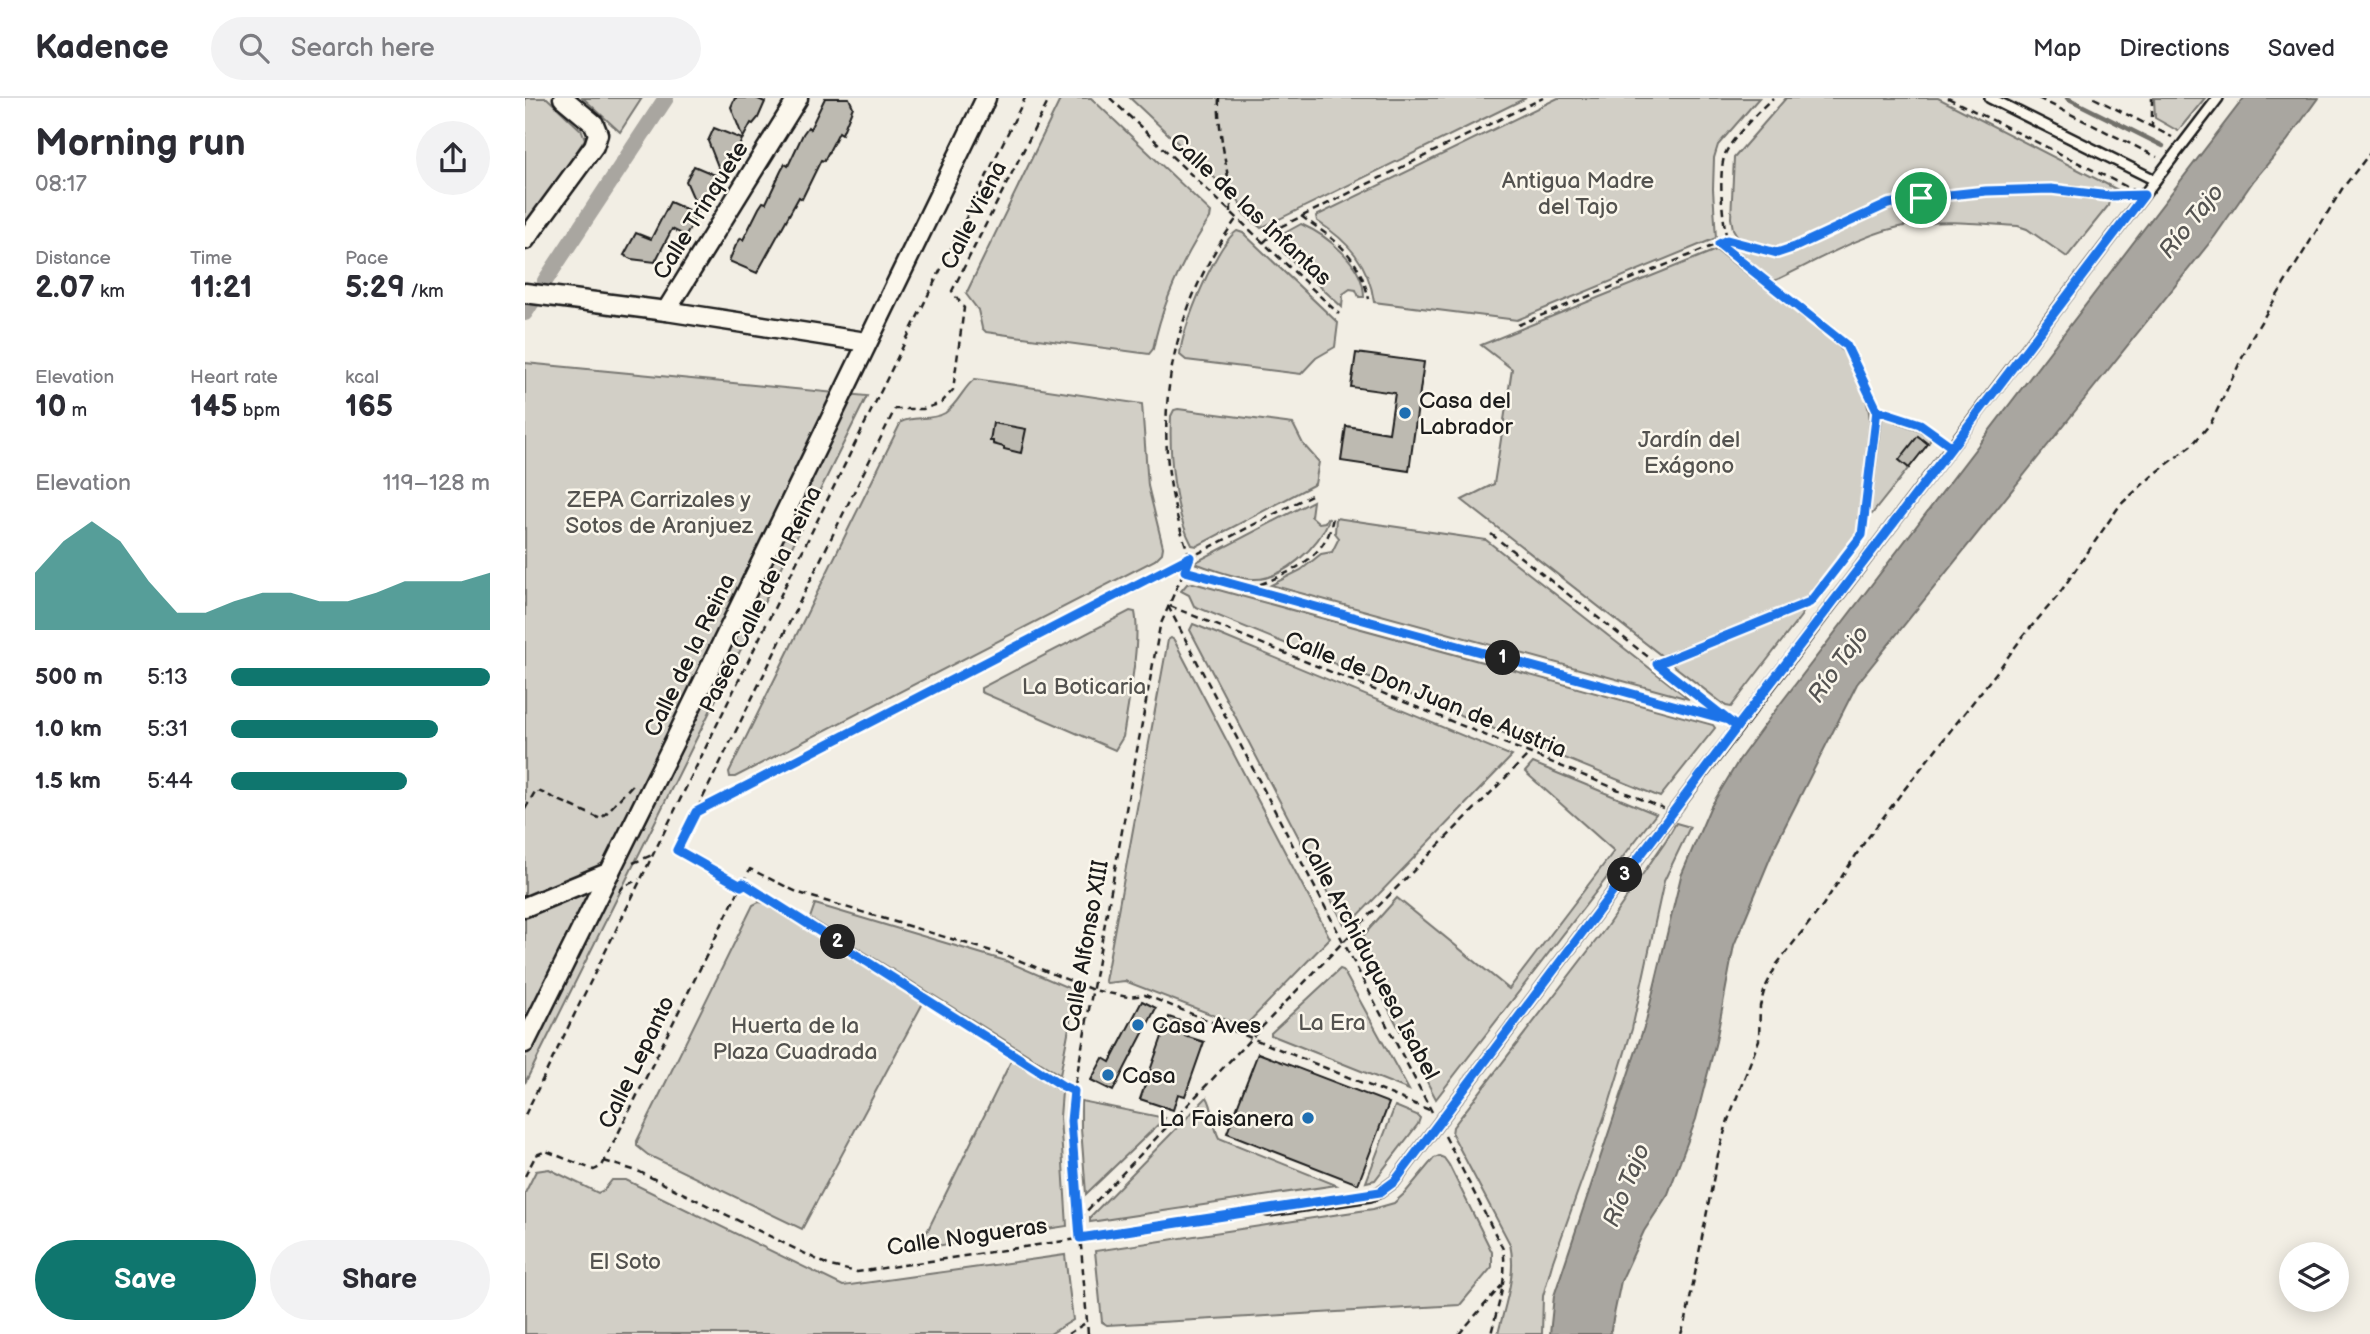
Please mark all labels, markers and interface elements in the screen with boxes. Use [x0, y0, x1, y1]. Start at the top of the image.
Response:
search box [211, 17, 701, 80]
text: Kadence [35, 28, 169, 68]
icon: search [235, 29, 273, 67]
text: Search here [291, 33, 435, 64]
text: Map [2033, 34, 2081, 63]
text: Directions [2119, 34, 2230, 63]
text: Saved [2268, 34, 2335, 63]
text: Morning run [35, 121, 246, 166]
button: share [416, 121, 490, 195]
street label: Calle de las Infantas [1164, 127, 1337, 292]
street label: Calle Trinquete [647, 136, 755, 285]
street label: Calle Viena [935, 157, 1013, 274]
park label: Antigua Madre del Tajo [1502, 167, 1654, 221]
pin [1891, 168, 1951, 228]
text: 08:17 [35, 170, 87, 198]
water label: Río Tajo [2153, 178, 2230, 264]
icon: arrive [1902, 179, 1940, 217]
text: Distance [35, 247, 111, 270]
text: Time [190, 247, 232, 270]
text: Pace [345, 247, 388, 270]
text: 2.07 [35, 270, 95, 306]
text: 11:21 [190, 270, 252, 306]
text: 5:29 [345, 270, 405, 306]
text: km [95, 280, 125, 303]
text: /km [405, 280, 444, 303]
text: Elevation [35, 366, 114, 389]
text: Heart rate [190, 366, 278, 389]
text: kcal [345, 366, 379, 389]
place label: Casa del Labrador [1419, 387, 1514, 441]
text: 10 [35, 389, 66, 425]
text: 145 [190, 389, 238, 425]
text: 165 [345, 389, 393, 425]
text: m [66, 399, 87, 422]
text: bpm [238, 399, 280, 422]
marker: Casa del Labrador [1397, 405, 1413, 421]
park label: Jardín del Exágono [1638, 426, 1740, 480]
text: Elevation [35, 469, 131, 497]
text: 119–128 m [383, 469, 490, 497]
street label: Paseo Calle de la Reina [694, 481, 828, 717]
park label: ZEPA Carrizales y Sotos de Aranjuez [565, 486, 754, 540]
street label: Calle de la Reina [638, 569, 741, 742]
water label: Río Tajo [1802, 620, 1875, 708]
street label: Calle de Don Juan de Austria [1281, 625, 1571, 764]
pin: 1 [1485, 640, 1521, 676]
text: 1 [1499, 646, 1507, 669]
text: 500 m [35, 663, 103, 691]
text: 5:13 [147, 663, 188, 691]
park label: La Boticaria [1022, 673, 1146, 701]
text: 1.0 km [35, 715, 102, 743]
text: 5:31 [147, 715, 188, 743]
text: 1.5 km [35, 767, 101, 795]
text: 5:44 [147, 767, 193, 795]
street label: Calle Archiduquesa Isabel [1293, 832, 1445, 1085]
street label: Calle Alfonso XIII [1057, 858, 1115, 1035]
pin: 3 [1607, 858, 1643, 892]
text: 3 [1619, 863, 1630, 886]
pin: 2 [821, 924, 855, 960]
text: 2 [832, 930, 843, 953]
street label: Calle Lepanto [593, 991, 681, 1133]
park label: La Era [1298, 1009, 1366, 1037]
park label: Huerta de la Plaza Cuadrada [713, 1012, 877, 1066]
place label: Casa Aves [1152, 1012, 1261, 1040]
marker: Casa Aves [1130, 1017, 1146, 1033]
place label: Casa [1122, 1062, 1176, 1090]
marker: Casa [1100, 1067, 1116, 1083]
place label: La Faisanera [1159, 1105, 1294, 1133]
marker: La Faisanera [1300, 1110, 1316, 1126]
water label: Río Tajo [1597, 1139, 1656, 1231]
street label: Calle Nogueras [885, 1212, 1049, 1262]
button: Save [35, 1240, 256, 1320]
button: Share [270, 1240, 490, 1320]
map controls [2279, 1242, 2349, 1312]
button: layers [2279, 1242, 2349, 1312]
park label: El Soto [589, 1248, 661, 1276]

